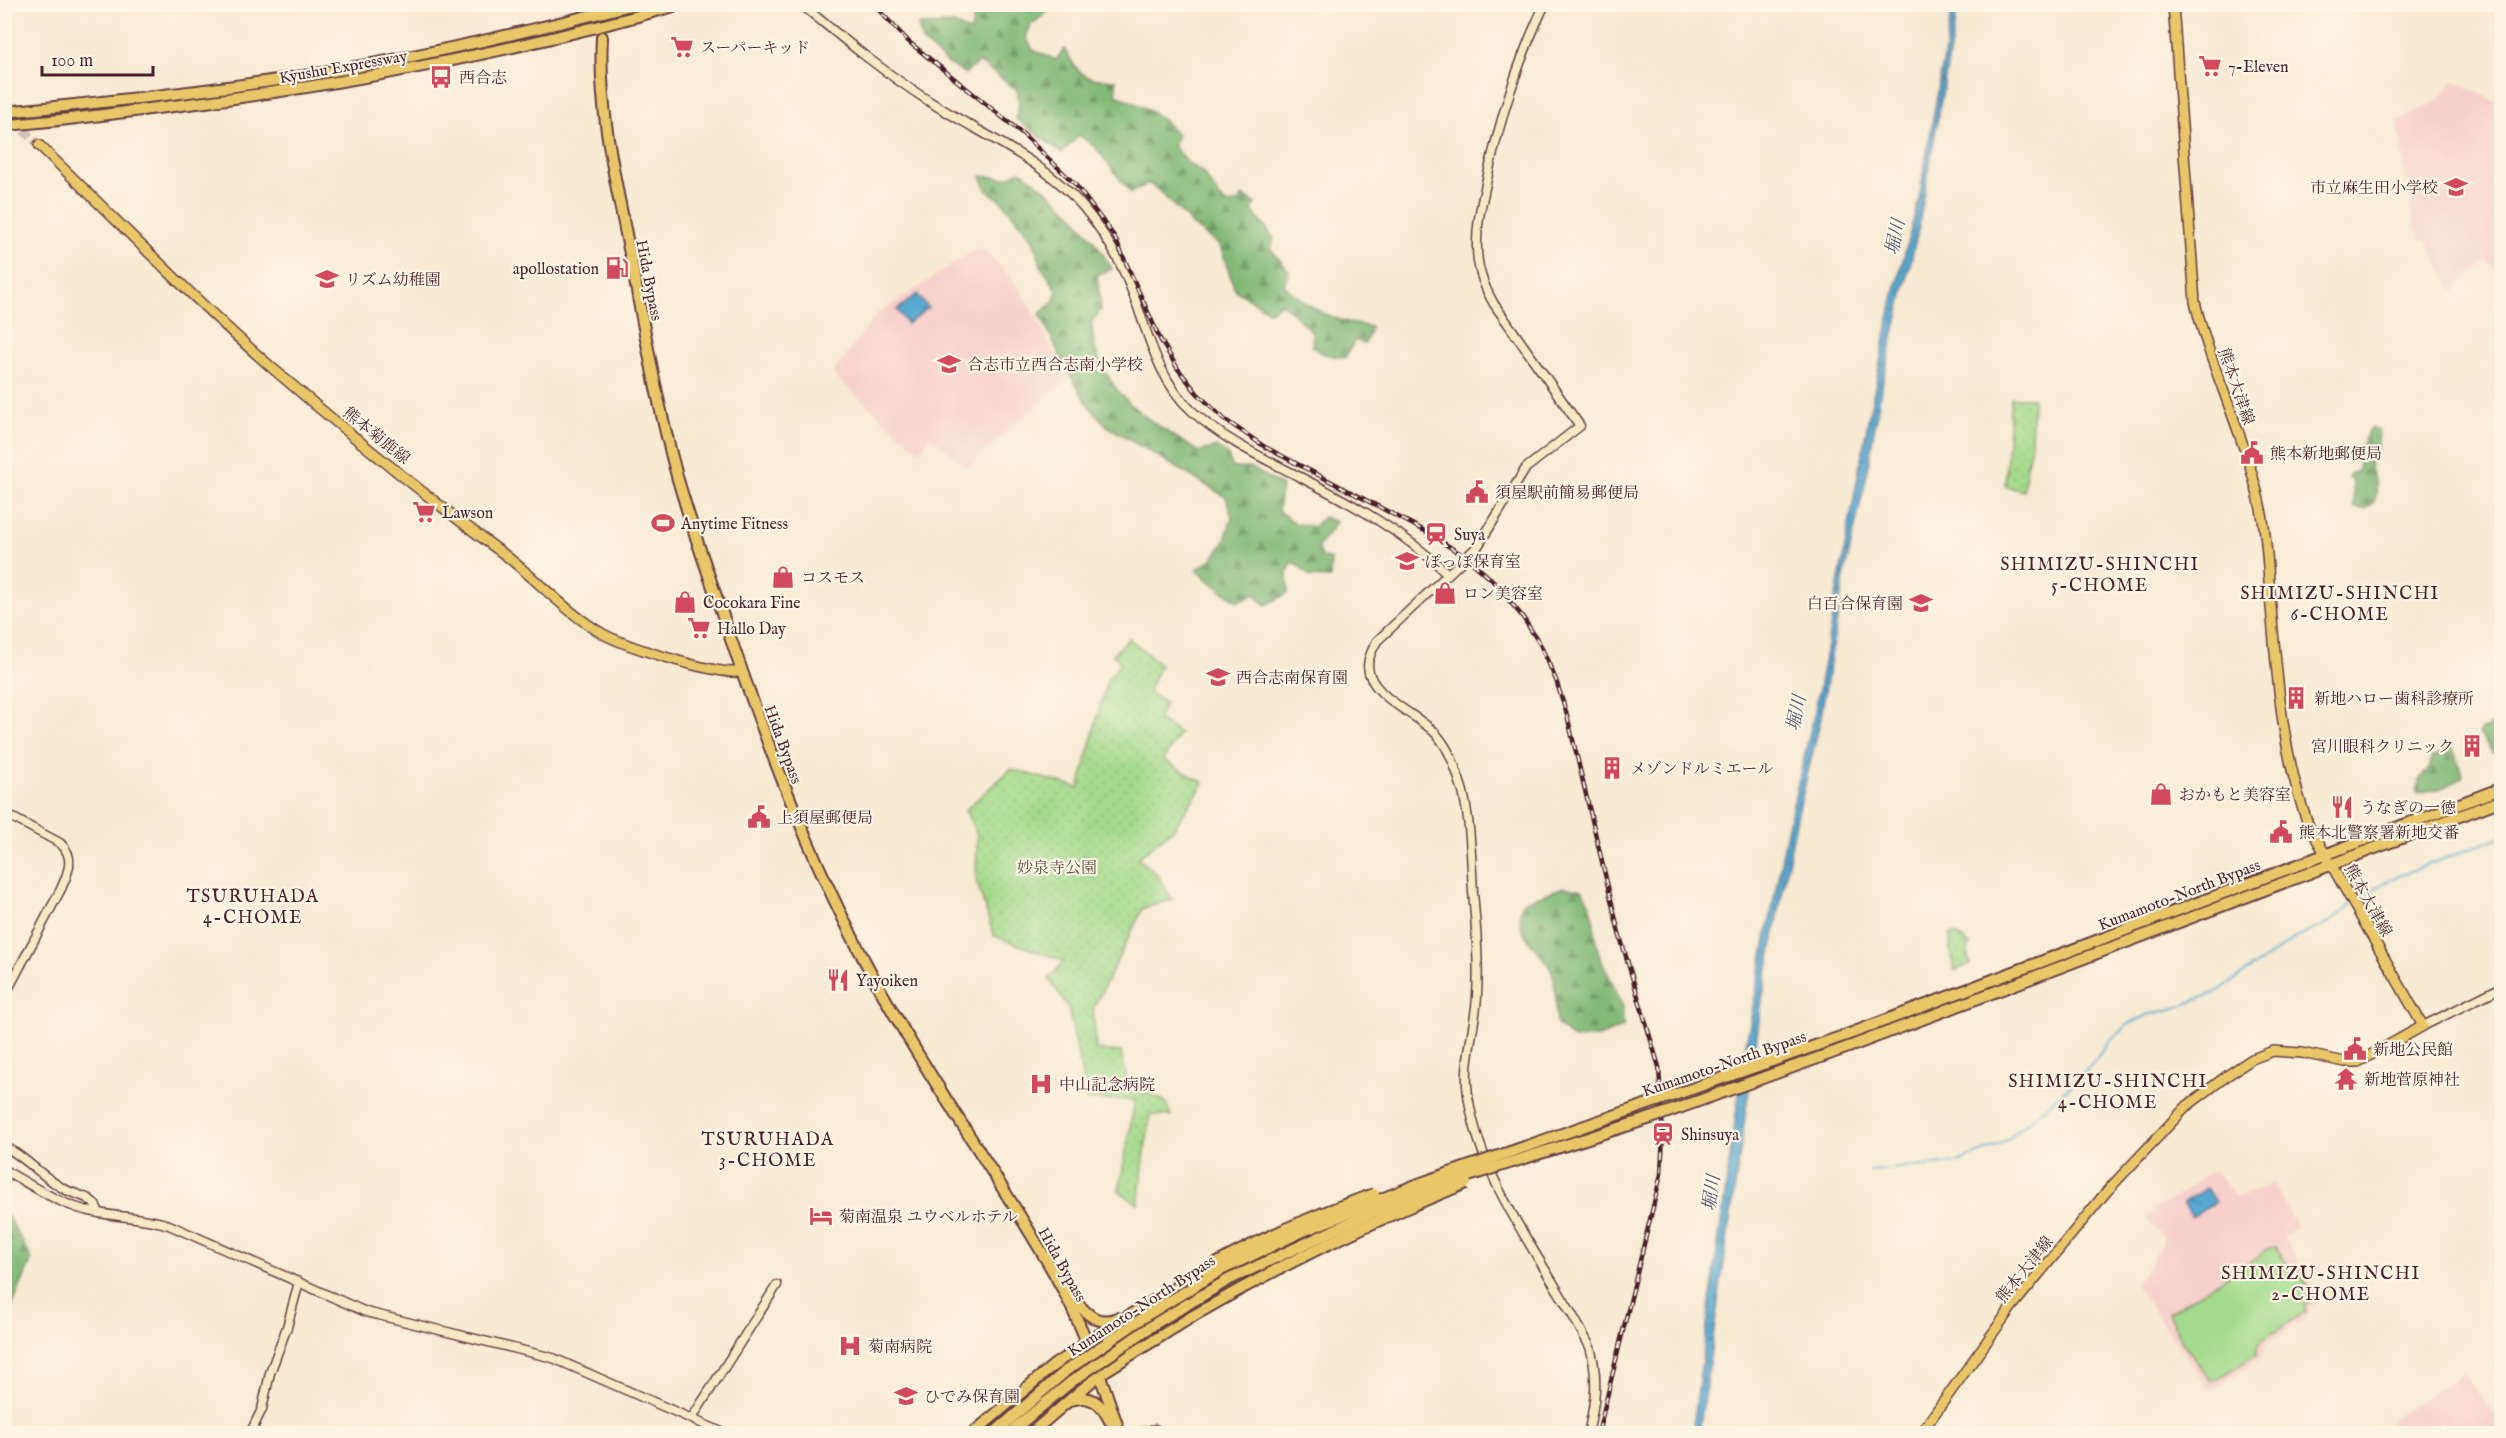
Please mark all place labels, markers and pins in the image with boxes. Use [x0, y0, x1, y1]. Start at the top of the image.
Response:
supermarket icon: スーパーキッド [669, 34, 695, 60]
place label: スーパーキッド [700, 39, 810, 59]
supermarket icon: 7-Eleven [2197, 53, 2223, 79]
place label: 7-Eleven [2228, 58, 2289, 78]
bus stop icon: 西合志 [428, 64, 454, 90]
place label: 西合志 [459, 69, 507, 89]
school or university icon: 市立麻生田小学校 [2443, 174, 2469, 200]
place label: 市立麻生田小学校 [2310, 179, 2438, 199]
fuel station icon: apollostation [604, 255, 630, 281]
place label: apollostation [513, 260, 599, 280]
school or university icon: リズム幼稚園 [314, 266, 340, 292]
place label: リズム幼稚園 [345, 271, 441, 291]
school or university icon: 合志市立西合志南小学校 [936, 351, 962, 377]
place label: 合志市立西合志南小学校 [967, 356, 1143, 376]
public building icon: 熊本新地郵便局 [2239, 440, 2265, 466]
place label: 熊本新地郵便局 [2270, 445, 2382, 465]
public building icon: 須屋駅前簡易郵便局 [1464, 479, 1490, 505]
place label: 須屋駅前簡易郵便局 [1495, 484, 1639, 504]
supermarket icon: Lawson [411, 499, 437, 525]
place label: Lawson [442, 504, 494, 524]
sports icon: Anytime Fitness [650, 510, 676, 536]
place label: Anytime Fitness [680, 515, 788, 535]
station icon: Suya [1423, 521, 1449, 547]
place label: Suya [1454, 526, 1485, 546]
school or university icon: ぽっぽ保育室 [1394, 548, 1420, 574]
place label: ぽっぽ保育室 [1425, 553, 1521, 573]
shop icon: コスモス [770, 564, 796, 590]
place label: コスモス [801, 569, 865, 589]
shop icon: ロン美容室 [1432, 580, 1458, 606]
place label: ロン美容室 [1463, 585, 1543, 605]
shop icon: Cocokara Fine [672, 589, 698, 615]
school or university icon: 白百合保育園 [1908, 590, 1934, 616]
place label: Cocokara Fine [703, 594, 801, 614]
place label: 白百合保育園 [1807, 595, 1903, 615]
supermarket icon: Hallo Day [686, 615, 712, 641]
place label: Hallo Day [717, 620, 786, 640]
school or university icon: 西合志南保育園 [1205, 664, 1231, 690]
place label: 西合志南保育園 [1236, 669, 1348, 689]
building icon: 新地ハロー歯科診療所 [2283, 685, 2309, 711]
place label: 新地ハロー歯科診療所 [2314, 690, 2474, 710]
building icon: 宮川眼科クリニック [2459, 733, 2485, 759]
place label: 宮川眼科クリニック [2311, 738, 2454, 758]
building icon: メゾンドルミエール [1599, 755, 1625, 781]
place label: メゾンドルミエール [1630, 760, 1773, 780]
shop icon: おかもと美容室 [2148, 781, 2174, 807]
place label: おかもと美容室 [2179, 786, 2291, 806]
restaurant icon: うなぎの一徳 [2329, 794, 2355, 820]
place label: うなぎの一徳 [2360, 799, 2456, 819]
public building icon: 上須屋郵便局 [746, 804, 772, 830]
place label: 上須屋郵便局 [777, 809, 873, 829]
public building icon: 熊本北警察署新地交番 [2268, 819, 2294, 845]
place label: 熊本北警察署新地交番 [2299, 824, 2459, 844]
restaurant icon: Yayoiken [825, 967, 851, 993]
place label: Yayoiken [856, 972, 918, 992]
public building icon: 新地公民館 [2342, 1036, 2368, 1062]
place label: 新地公民館 [2373, 1041, 2453, 1061]
temple icon: 新地菅原神社 [2333, 1066, 2359, 1092]
hospital icon: 中山記念病院 [1028, 1071, 1054, 1097]
place label: 新地菅原神社 [2364, 1071, 2460, 1091]
place label: 中山記念病院 [1059, 1076, 1155, 1096]
station icon: Shinsuya [1650, 1121, 1676, 1147]
place label: Shinsuya [1681, 1126, 1739, 1146]
hotel icon: 菊南温泉 ユウベルホテル [808, 1203, 834, 1229]
place label: 菊南温泉 ユウベルホテル [839, 1208, 1018, 1228]
hospital icon: 菊南病院 [837, 1333, 863, 1359]
place label: 菊南病院 [868, 1338, 932, 1358]
school or university icon: ひでみ保育園 [893, 1383, 919, 1409]
place label: ひでみ保育園 [924, 1388, 1020, 1408]

